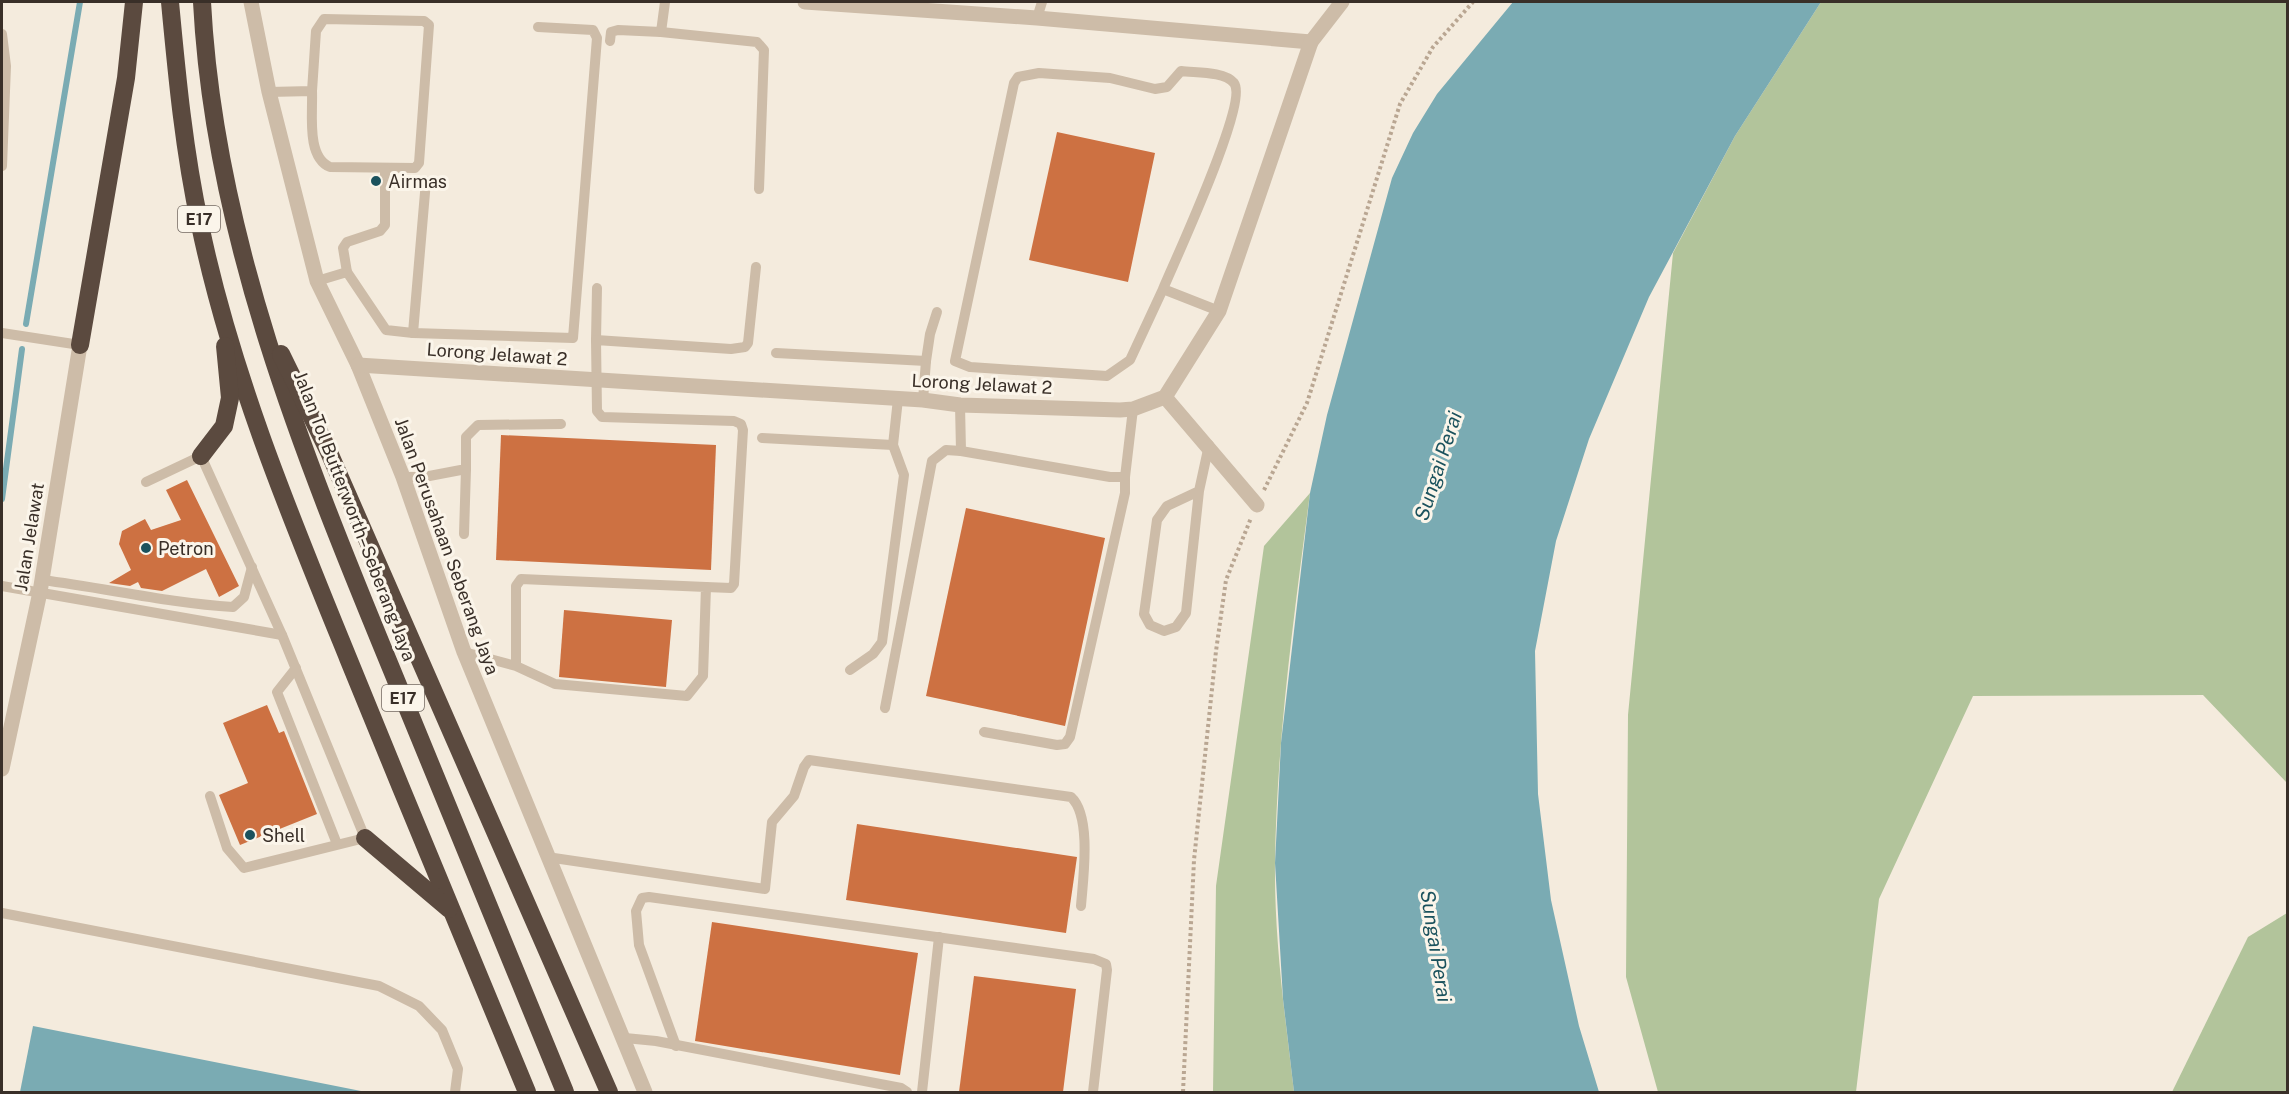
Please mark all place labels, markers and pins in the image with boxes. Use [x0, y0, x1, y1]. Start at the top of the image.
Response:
place label: Airmas [388, 171, 447, 192]
marker: Airmas [369, 174, 383, 188]
place label: Petron [158, 538, 214, 559]
marker: Petron [139, 541, 153, 555]
place label: Shell [262, 825, 305, 846]
marker: Shell [243, 828, 257, 842]

